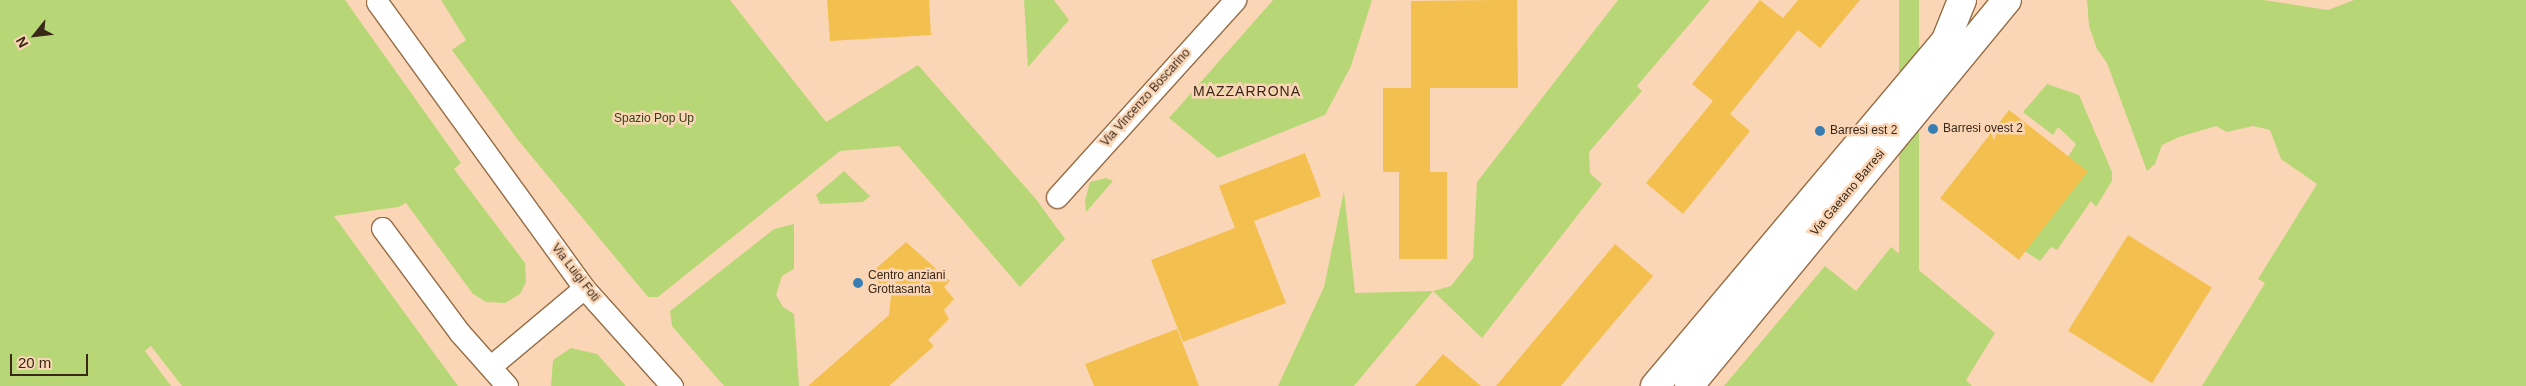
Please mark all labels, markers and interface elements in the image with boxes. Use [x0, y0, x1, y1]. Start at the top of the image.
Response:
north arrow [10, 10, 60, 60]
text: N [12, 34, 31, 51]
street label: Via Vincenzo Boscarino [1098, 46, 1194, 150]
district label: MAZZARRONA [1192, 83, 1302, 99]
park label: Spazio Pop Up [614, 112, 694, 126]
place label: Barresi ovest 2 [1943, 122, 2023, 136]
marker: Barresi ovest 2 [1927, 123, 1939, 135]
place label: Barresi est 2 [1830, 124, 1897, 138]
marker: Barresi est 2 [1814, 125, 1826, 137]
street label: Via Gaetano Barresi [1808, 147, 1888, 239]
street label: Via Luigi Foti [548, 241, 602, 305]
place label: Centro anziani Grottasanta [868, 269, 945, 297]
marker: Centro anziani Grottasanta [852, 277, 864, 289]
scale bar [12, 344, 90, 376]
text: 20 m [18, 354, 51, 371]

